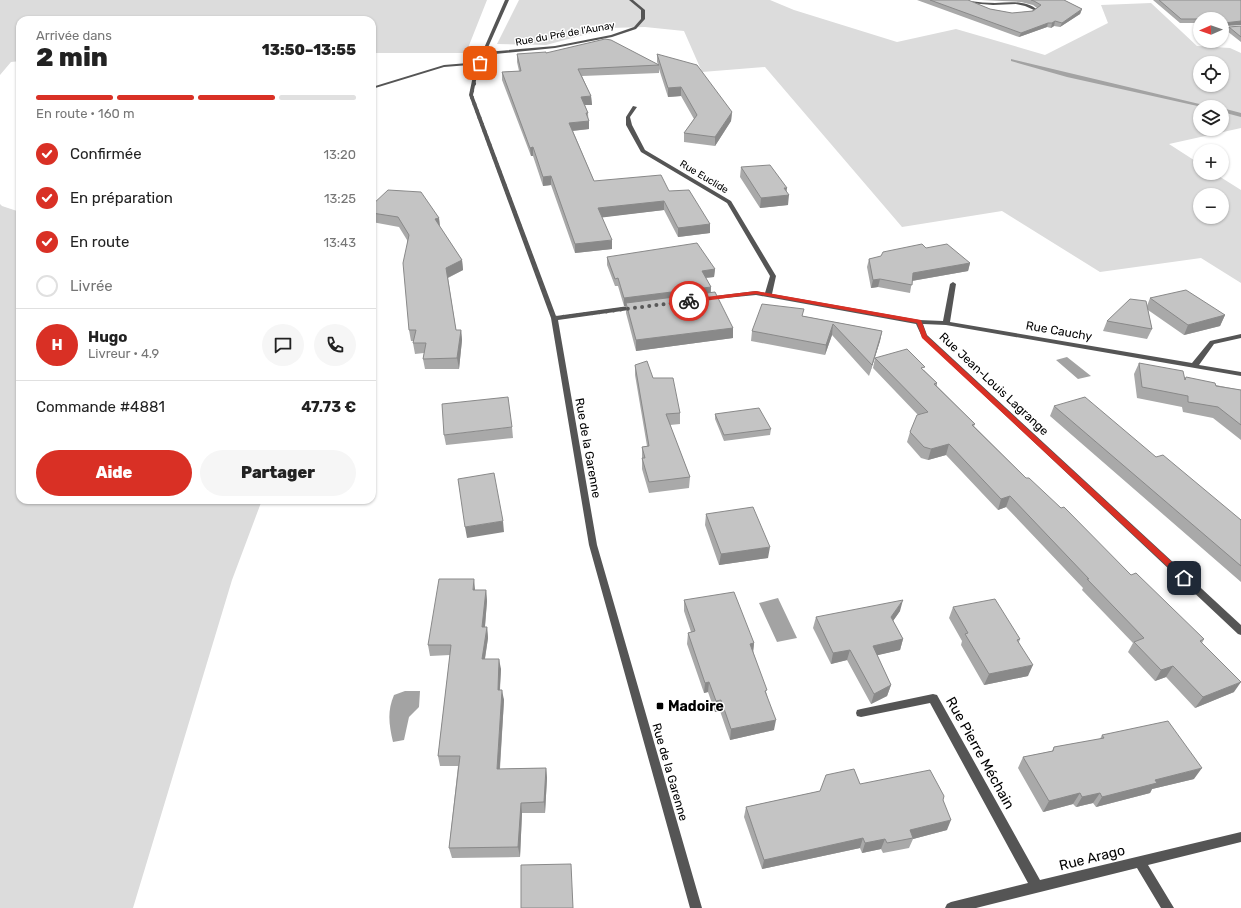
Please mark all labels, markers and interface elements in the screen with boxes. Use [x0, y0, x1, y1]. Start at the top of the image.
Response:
north arrow [1193, 12, 1229, 48]
map controls [1193, 12, 1229, 224]
street label: Rue du Pré de l'Aunay [514, 19, 616, 49]
text: Arrivée dans [36, 28, 112, 43]
text: 13:50–13:55 [262, 41, 356, 59]
text: 2 min [36, 42, 108, 73]
pin [463, 46, 497, 80]
icon: bag [469, 52, 491, 74]
button: locate [1193, 56, 1229, 92]
button: layers [1193, 100, 1229, 136]
text: En route · 160 m [36, 106, 134, 121]
icon: check [36, 143, 58, 165]
button: + [1193, 144, 1229, 180]
text: Confirmée [70, 145, 142, 163]
text: 13:20 [323, 147, 356, 162]
street label: Rue Euclide [678, 158, 731, 196]
icon: check [36, 187, 58, 209]
button: − [1193, 188, 1229, 224]
text: En préparation [70, 189, 173, 207]
text: 13:25 [324, 191, 356, 206]
icon: check [36, 231, 58, 253]
text: En route [70, 233, 129, 251]
text: 13:43 [323, 235, 356, 250]
text: Livrée [70, 277, 113, 295]
courier [669, 281, 709, 321]
icon: bike [678, 290, 700, 312]
street label: Rue Cauchy [1025, 318, 1094, 344]
button: chat [262, 324, 304, 366]
button: phone [314, 324, 356, 366]
text: Hugo [88, 328, 127, 346]
street label: Rue Jean-Louis Lagrange [936, 330, 1052, 438]
text: H [51, 336, 63, 354]
text: Livreur · 4.9 [88, 346, 159, 361]
street label: Rue de la Garenne [572, 397, 604, 499]
text: Commande #4881 [36, 398, 165, 416]
text: 47.73 € [301, 398, 356, 416]
button: Aide [36, 450, 192, 496]
button: Partager [200, 450, 356, 496]
pin [1167, 561, 1201, 595]
icon: home [1173, 567, 1195, 589]
street label: Rue Pierre Méchain [942, 694, 1018, 812]
place label: Madoire [668, 698, 724, 715]
marker: Madoire [655, 701, 665, 711]
street label: Rue de la Garenne [649, 721, 691, 823]
street label: Rue Arago [1057, 842, 1127, 874]

